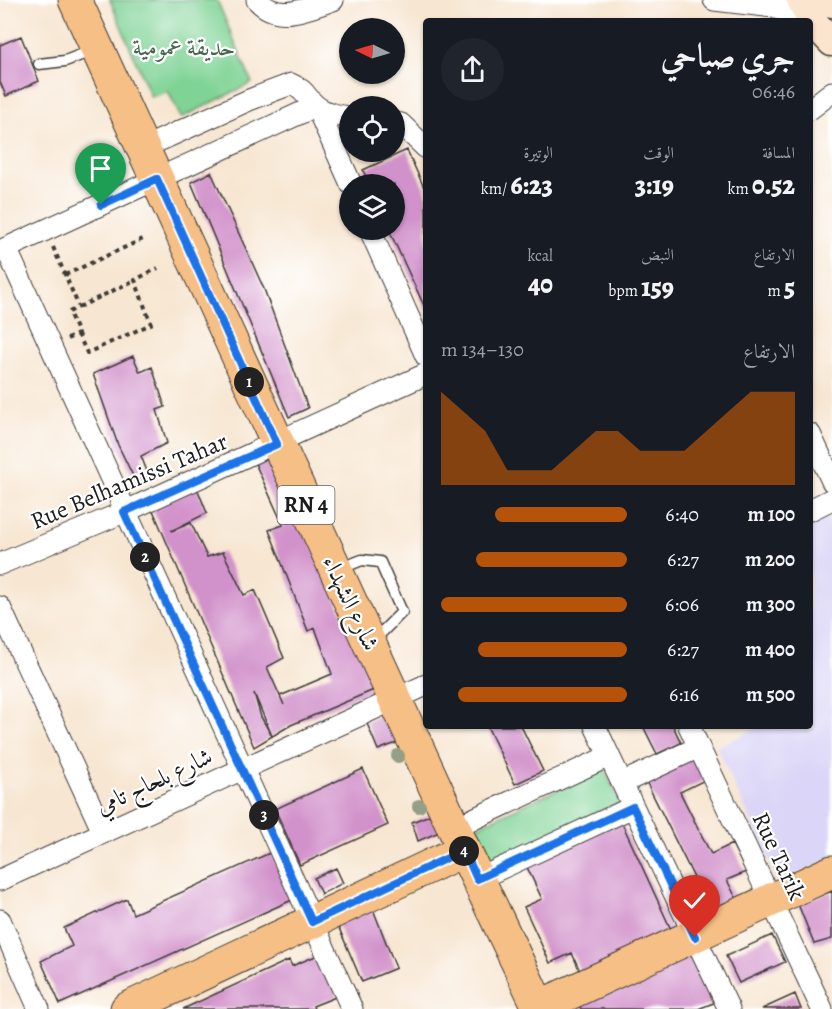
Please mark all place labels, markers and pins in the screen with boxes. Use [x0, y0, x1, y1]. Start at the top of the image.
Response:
pin [75, 143, 126, 205]
pin: 1 [234, 367, 264, 397]
pin: 2 [130, 542, 160, 572]
pin: 3 [249, 800, 279, 830]
pin: 4 [449, 836, 479, 866]
pin [669, 875, 720, 937]

